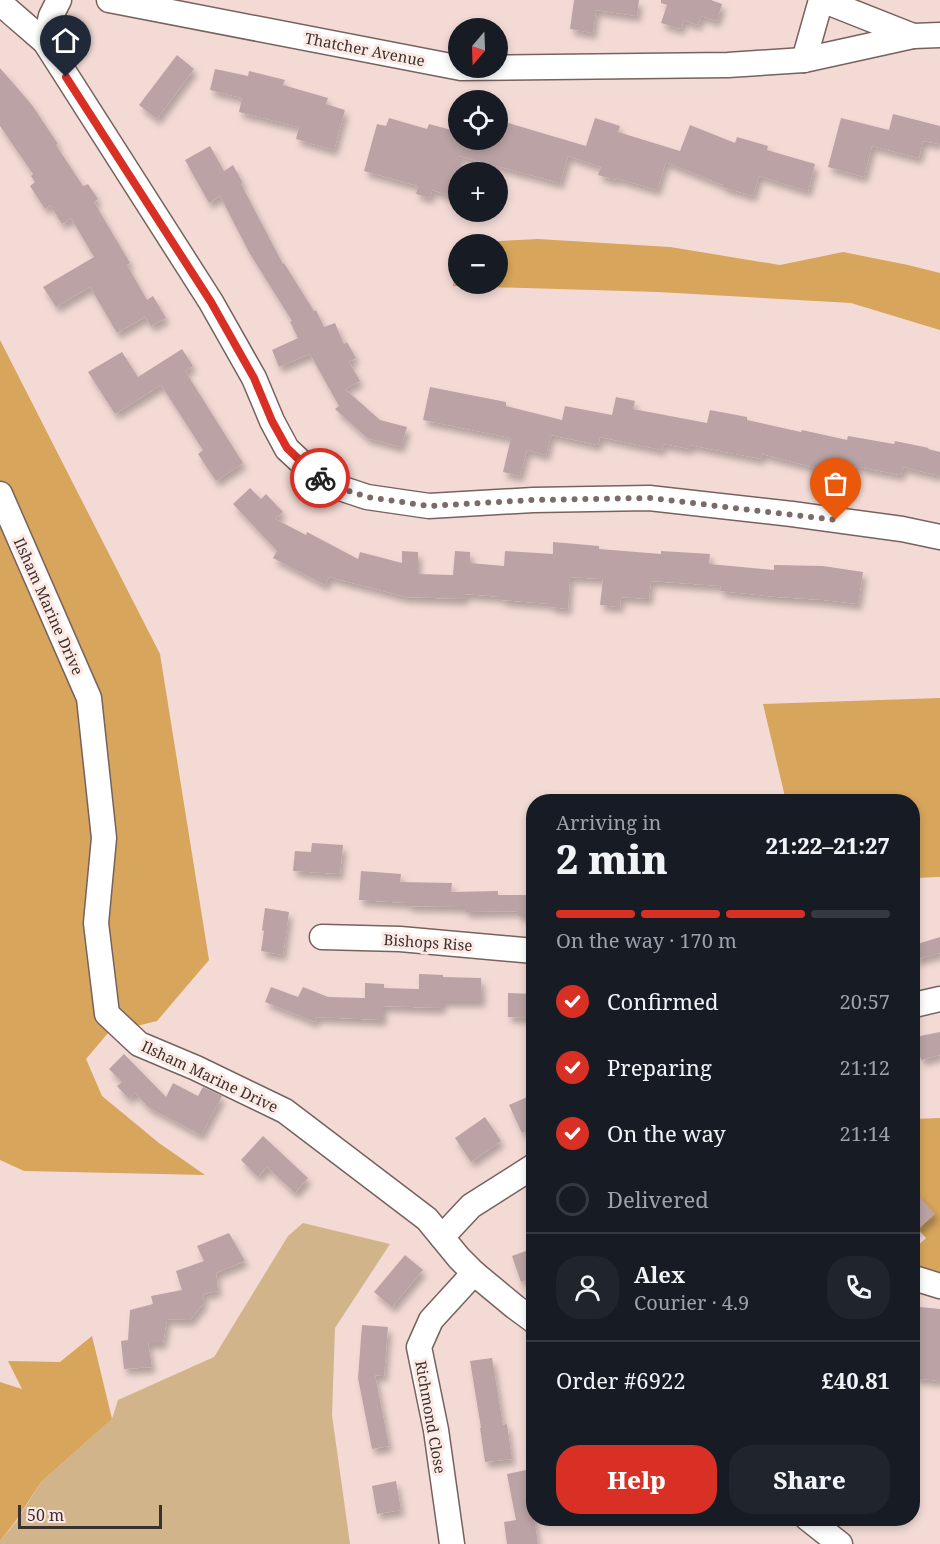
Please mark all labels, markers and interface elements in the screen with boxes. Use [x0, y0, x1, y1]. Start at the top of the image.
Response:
pin [40, 15, 91, 77]
north arrow [448, 18, 508, 78]
map controls [448, 18, 508, 294]
icon: home [49, 24, 82, 57]
street label: Thatcher Avenue [303, 28, 427, 70]
button: locate [448, 90, 508, 150]
button: + [448, 162, 508, 222]
button: − [448, 234, 508, 294]
courier [290, 448, 350, 508]
pin [810, 458, 861, 520]
icon: bike [304, 462, 337, 495]
icon: bag [819, 467, 852, 500]
street label: Ilsham Marine Drive [10, 534, 88, 678]
text: Arriving in [556, 809, 661, 836]
text: 21:22–21:27 [766, 830, 890, 860]
text: 2 min [556, 832, 668, 885]
text: On the way · 170 m [556, 927, 737, 954]
street label: Bishops Rise [383, 929, 473, 955]
icon: check [556, 985, 589, 1018]
text: Confirmed [607, 986, 718, 1016]
text: 20:57 [840, 988, 890, 1015]
street label: Ilsham Marine Drive [139, 1036, 281, 1116]
icon: check [556, 1051, 589, 1084]
text: Preparing [607, 1052, 712, 1082]
text: 21:12 [840, 1054, 890, 1081]
icon: check [556, 1117, 589, 1150]
text: On the way [607, 1118, 726, 1148]
text: 21:14 [840, 1120, 890, 1147]
text: Delivered [607, 1184, 709, 1214]
button: person [556, 1256, 619, 1319]
button: phone [827, 1256, 890, 1319]
text: Alex [634, 1259, 685, 1289]
text: Courier · 4.9 [634, 1289, 749, 1316]
street label: Richmond Close [411, 1359, 451, 1475]
text: Order #6922 [556, 1365, 686, 1395]
text: £40.81 [822, 1365, 890, 1395]
button: Help [556, 1445, 717, 1514]
button: Share [729, 1445, 890, 1514]
scale bar [18, 1502, 162, 1530]
text: 50 m [27, 1504, 64, 1526]

